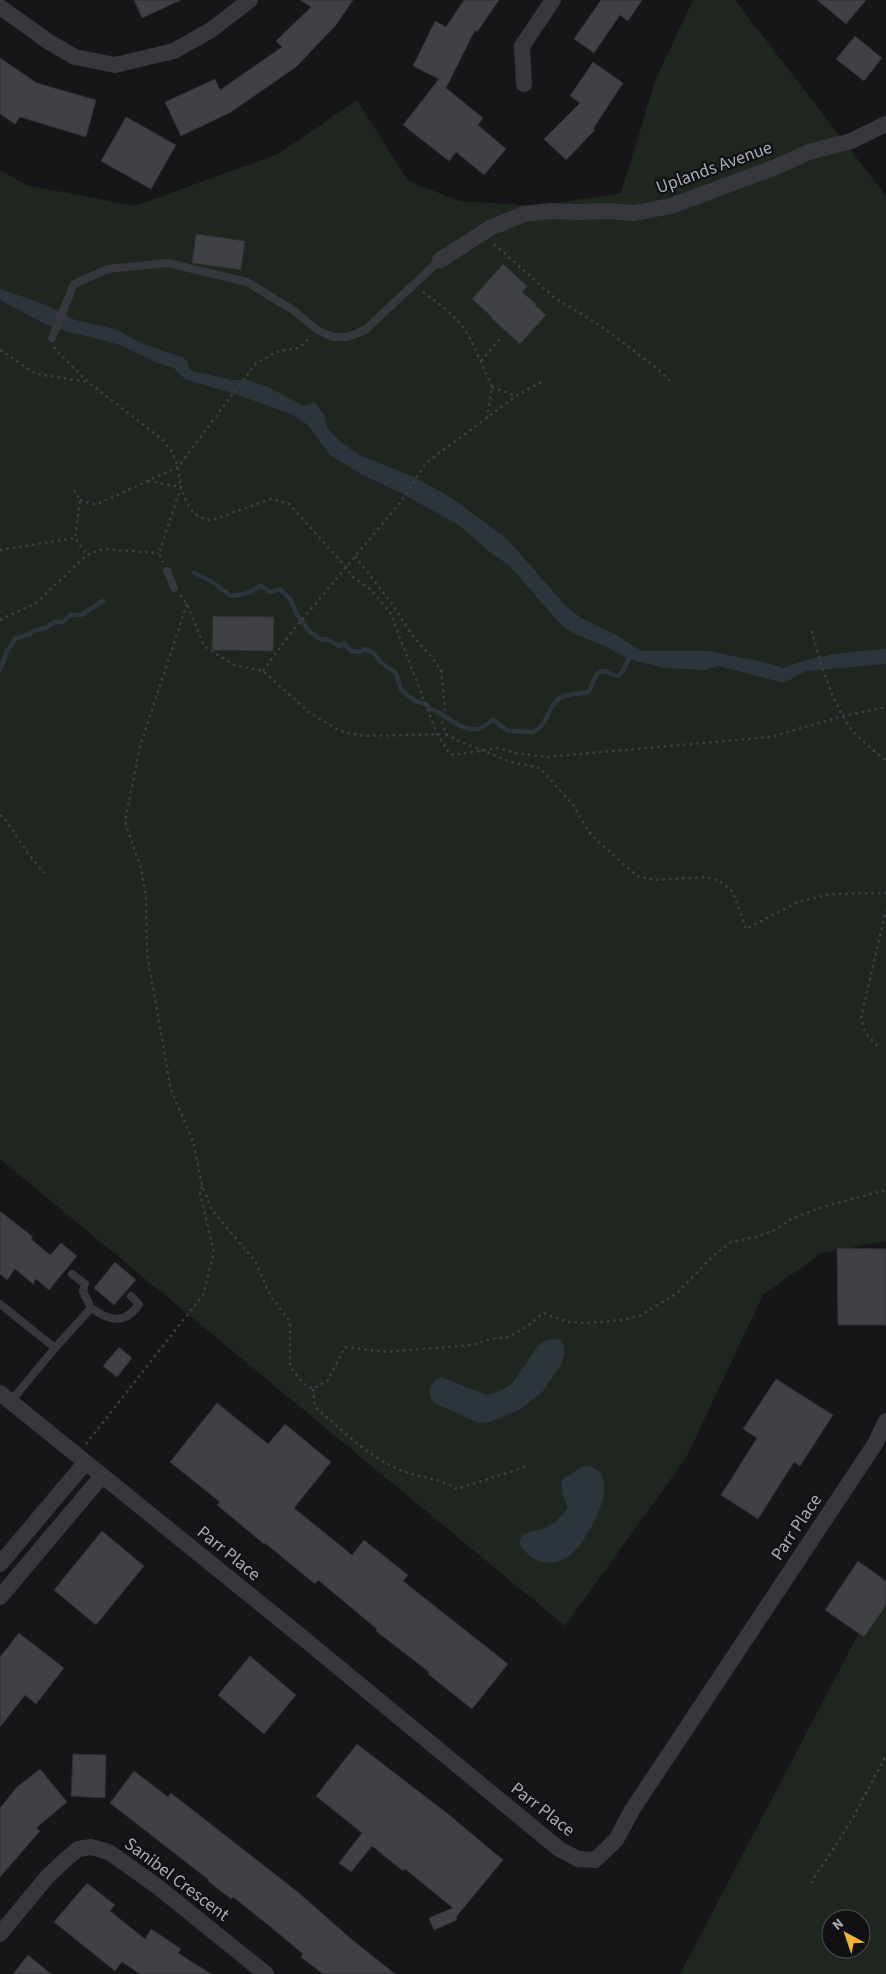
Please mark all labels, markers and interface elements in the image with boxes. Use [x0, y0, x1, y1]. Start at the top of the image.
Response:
street label: Uplands Avenue [653, 135, 776, 200]
street label: Parr Place [765, 1489, 828, 1565]
street label: Parr Place [192, 1520, 266, 1587]
street label: Parr Place [505, 1776, 580, 1842]
street label: Sanibel Crescent [119, 1832, 234, 1927]
north arrow [821, 1909, 871, 1959]
text: N [828, 1914, 848, 1935]

